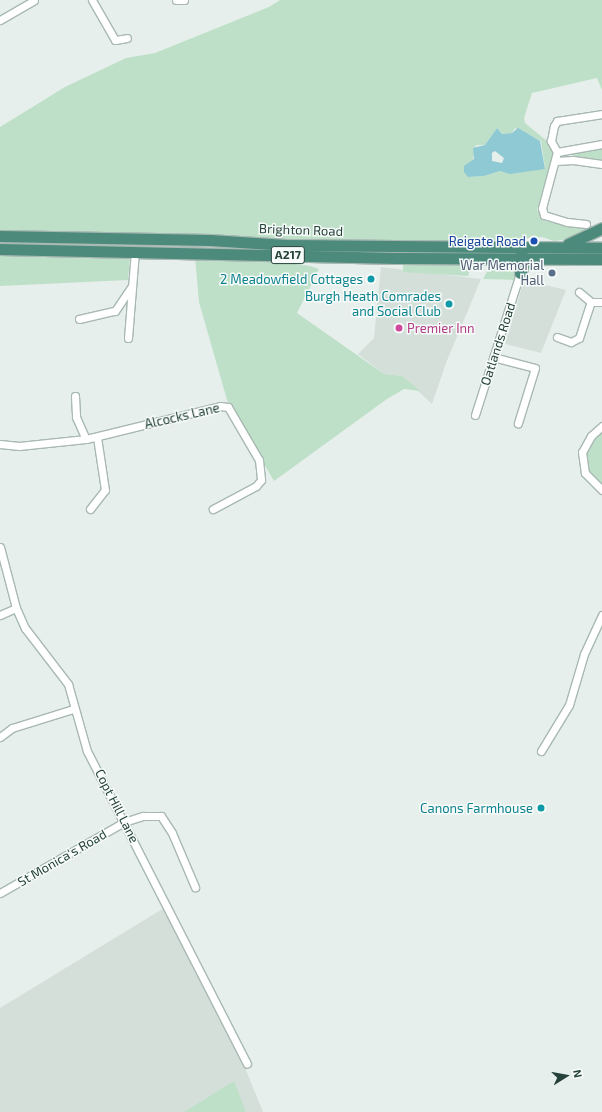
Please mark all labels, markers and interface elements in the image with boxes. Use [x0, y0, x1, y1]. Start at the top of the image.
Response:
street label: Brighton Road [259, 221, 343, 239]
place label: Reigate Road [449, 233, 526, 249]
marker: Reigate Road [529, 236, 539, 246]
road number: A217 [270, 245, 306, 265]
place label: War Memorial Hall [460, 258, 544, 289]
marker: War Memorial Hall [547, 268, 557, 278]
place label: 2 Meadowfield Cottages [220, 271, 363, 287]
marker: 2 Meadowfield Cottages [366, 274, 376, 284]
place label: Burgh Heath Comrades and Social Club [305, 289, 441, 320]
marker: Burgh Heath Comrades and Social Club [444, 299, 454, 309]
street label: Oatlands Road [477, 301, 519, 387]
place label: Premier Inn [407, 320, 475, 336]
marker: Premier Inn [394, 323, 404, 333]
street label: Alcocks Lane [143, 400, 221, 432]
street label: Copt Hill Lane [92, 766, 142, 846]
place label: Canons Farmhouse [420, 800, 533, 816]
marker: Canons Farmhouse [536, 803, 546, 813]
street label: St Monica's Road [15, 826, 109, 890]
north arrow [546, 1056, 586, 1096]
text: N [571, 1068, 585, 1079]

